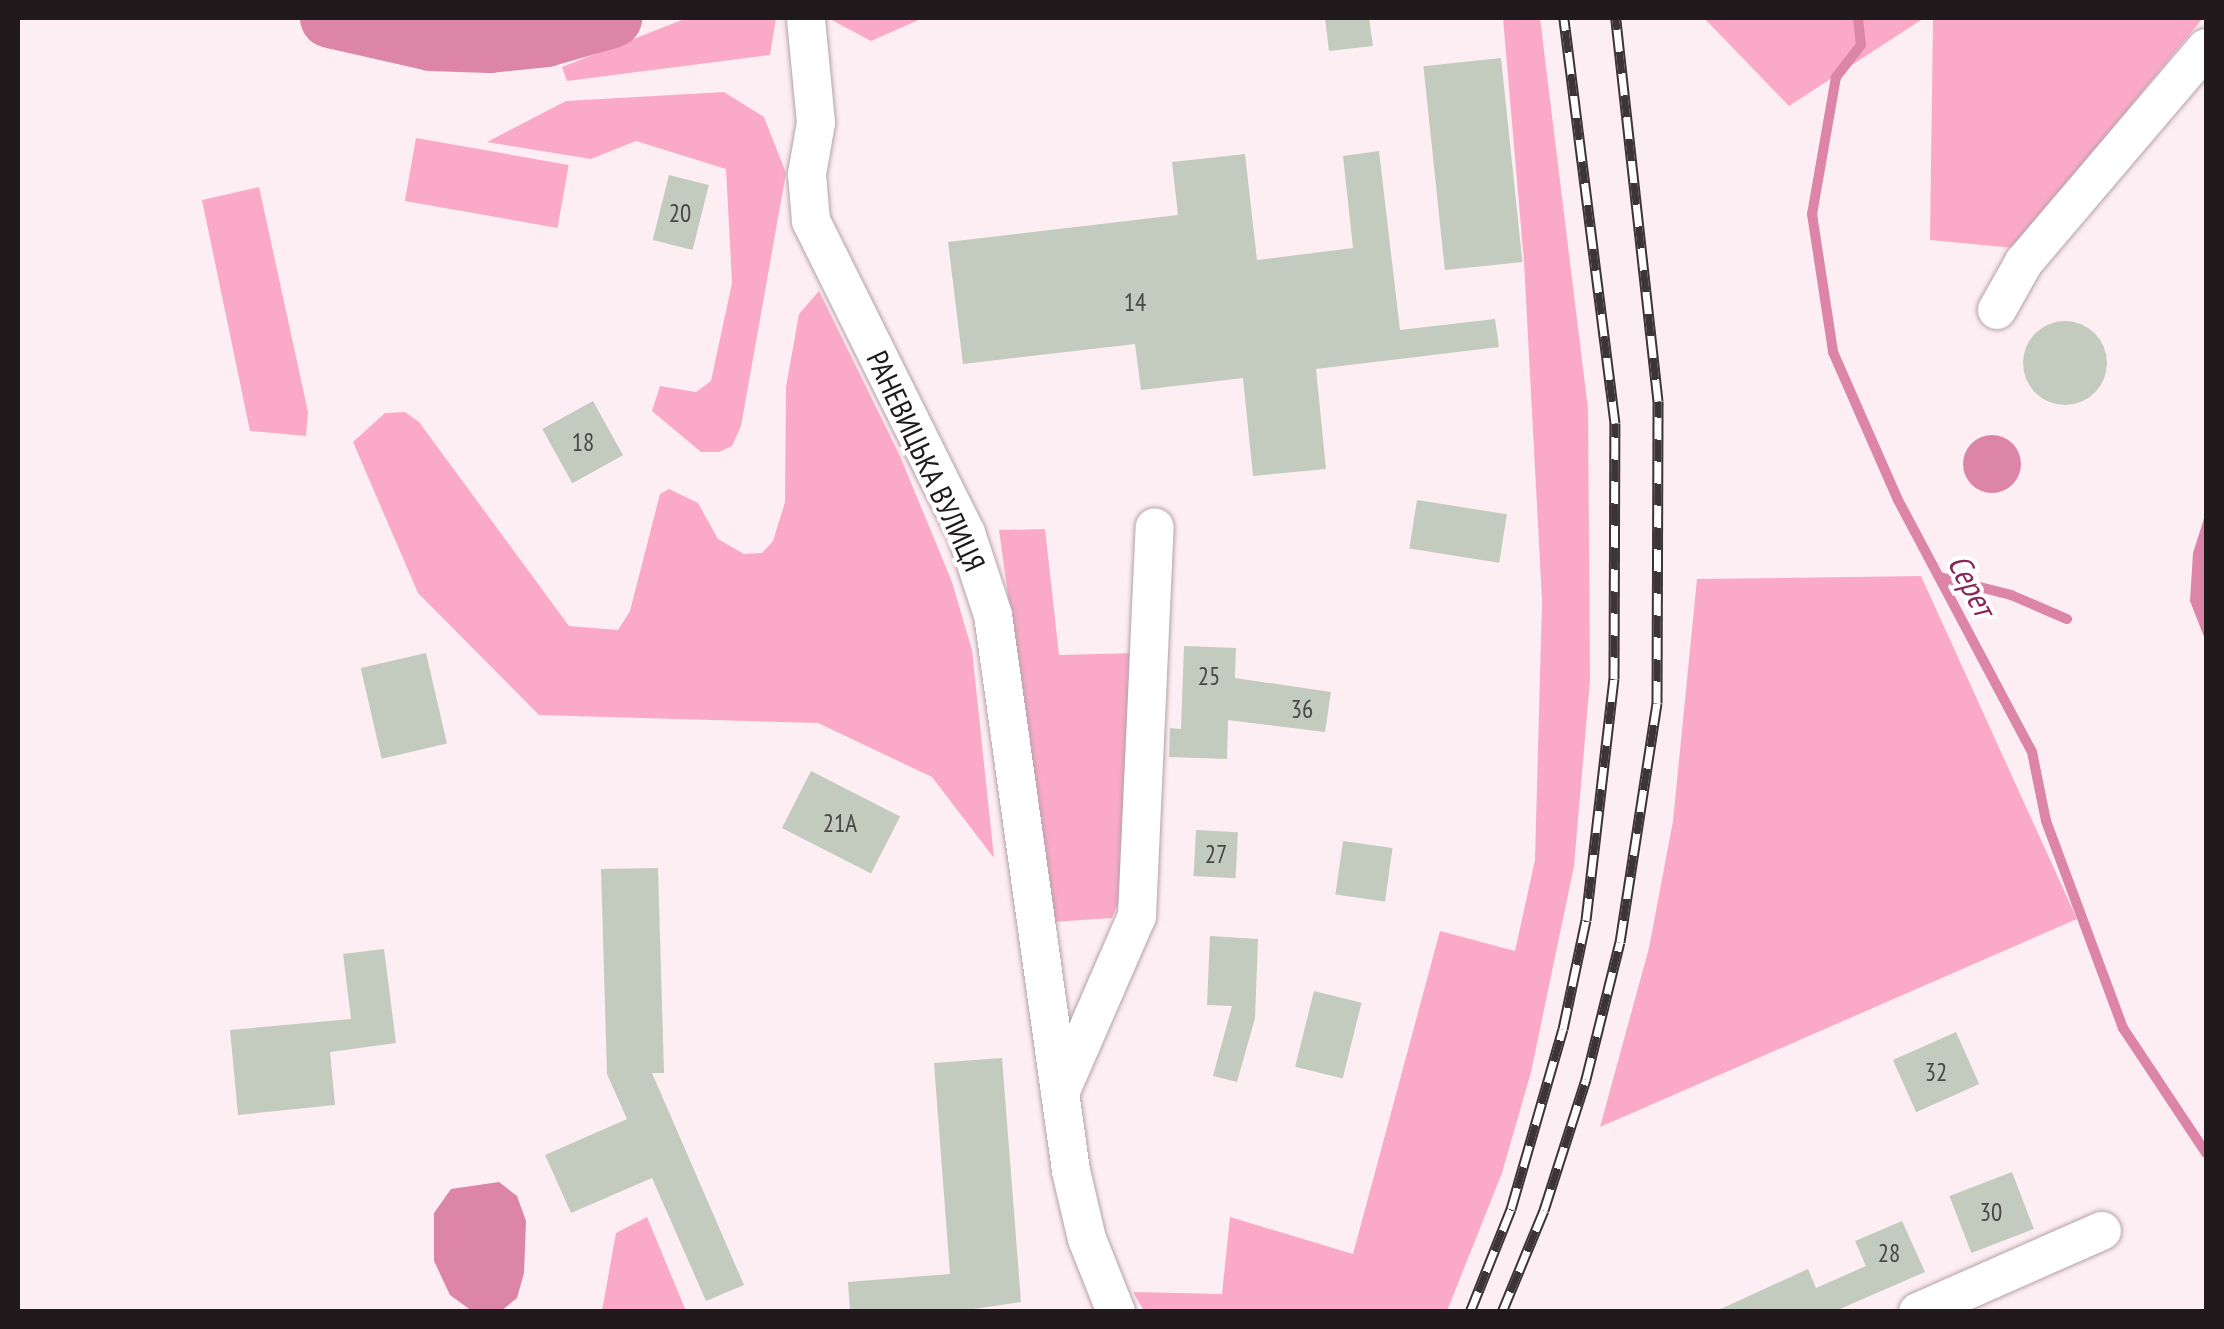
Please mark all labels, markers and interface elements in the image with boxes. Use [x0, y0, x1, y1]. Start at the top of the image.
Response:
house number: 20 [669, 198, 691, 228]
house number: 14 [1124, 287, 1146, 317]
street label: РАНЕВИЦЬКА ВУЛИЦЯ [859, 345, 993, 577]
house number: 18 [572, 427, 594, 457]
water label: Серет [1940, 548, 2004, 622]
house number: 25 [1198, 661, 1220, 691]
house number: 36 [1291, 694, 1313, 724]
house number: 21А [823, 808, 857, 838]
house number: 27 [1205, 839, 1227, 869]
house number: 32 [1925, 1057, 1947, 1087]
house number: 30 [1980, 1197, 2002, 1227]
house number: 28 [1878, 1238, 1900, 1268]

